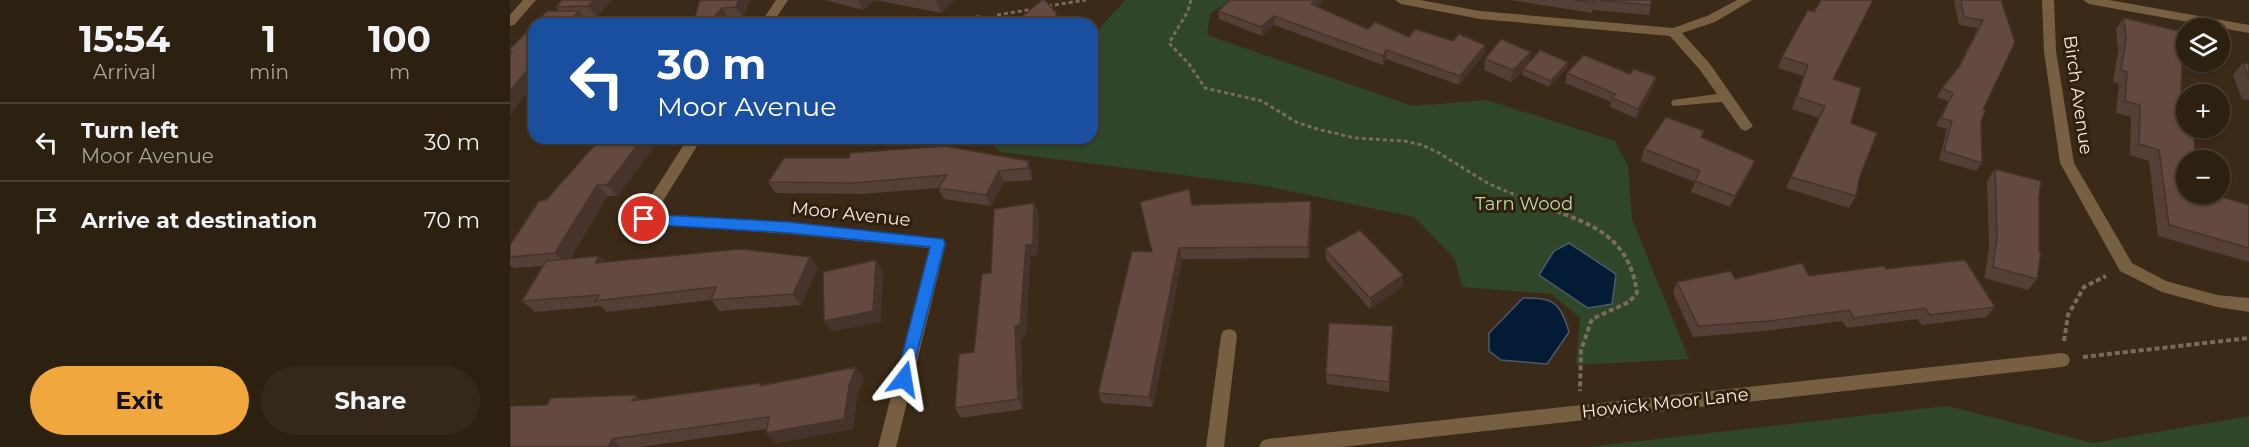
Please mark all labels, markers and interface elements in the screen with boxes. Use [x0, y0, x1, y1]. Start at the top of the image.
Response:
text: 15:54 [79, 17, 170, 61]
text: 1 [262, 17, 276, 61]
text: 100 [368, 17, 431, 61]
map controls [2176, 18, 2230, 204]
button: layers [2176, 18, 2230, 72]
street label: Birch Avenue [2059, 34, 2097, 156]
text: 30 m [657, 38, 766, 90]
icon: left [558, 42, 636, 120]
text: Arrival [93, 60, 156, 84]
text: min [249, 60, 289, 84]
text: m [389, 60, 410, 84]
button: + [2176, 84, 2230, 138]
text: Moor Avenue [657, 90, 836, 123]
text: Turn left [81, 117, 179, 144]
icon: left [30, 126, 63, 159]
text: 30 m [424, 129, 480, 156]
text: Moor Avenue [81, 144, 214, 168]
button: − [2176, 150, 2230, 204]
pin [618, 193, 669, 244]
park label: Tarn Wood [1475, 193, 1573, 215]
street label: Moor Avenue [790, 197, 912, 231]
icon: arrive [627, 202, 660, 235]
icon: arrive [30, 204, 63, 237]
text: Arrive at destination [81, 207, 317, 234]
text: 70 m [424, 207, 480, 234]
position arrow [872, 347, 936, 411]
button: Exit [30, 366, 249, 435]
button: Share [261, 366, 480, 435]
street label: Howick Moor Lane [1580, 383, 1750, 423]

